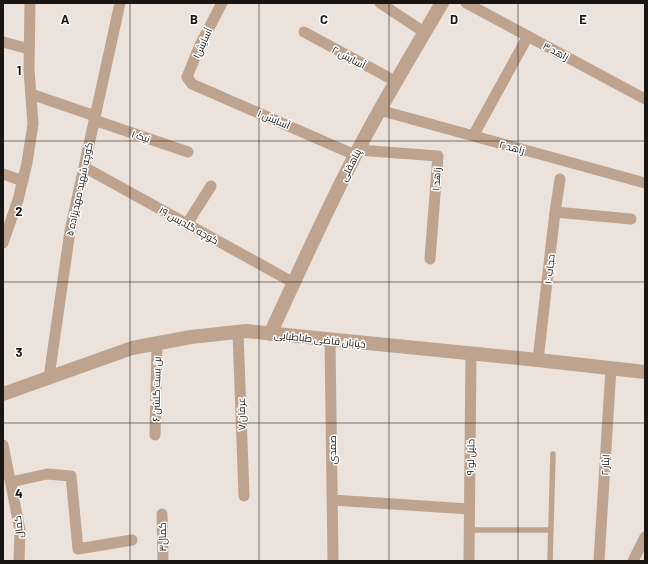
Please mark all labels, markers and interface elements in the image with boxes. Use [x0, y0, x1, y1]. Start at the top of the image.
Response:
text: A [61, 11, 70, 27]
text: B [190, 11, 198, 27]
text: C [320, 11, 328, 27]
text: D [450, 11, 458, 27]
text: E [579, 11, 587, 27]
street label: آسایش۱ [190, 26, 215, 61]
street label: زاهد ۳ [541, 39, 571, 63]
street label: آسایش ۲ [330, 43, 368, 72]
text: 1 [17, 62, 21, 78]
street label: آسایش ۱ [256, 107, 292, 132]
street label: نیک ۱ [130, 127, 152, 145]
street label: زاهد ۲ [498, 138, 526, 156]
street label: کوچه شهید مهدیزاده ۵ [63, 141, 96, 237]
street label: پناهقلی [337, 146, 364, 184]
street label: زاهد ۱ [429, 167, 443, 191]
text: 2 [15, 203, 23, 219]
street label: کوچه گلدیس ۱۹ [157, 204, 221, 247]
street label: حجاب ۱۰ [541, 253, 557, 285]
street label: خیابان قاضی طباطبایی [274, 328, 366, 351]
text: 3 [15, 344, 23, 360]
street label: بن بست گلشن ۶ [149, 356, 164, 422]
street label: عرفان ۷ [234, 397, 249, 431]
street label: صمدی [326, 435, 339, 465]
street label: خلیل لو ۹ [464, 439, 477, 475]
street label: ایثار ۲ [598, 454, 612, 476]
text: 4 [15, 485, 23, 501]
street label: کمال [11, 515, 26, 539]
street label: کمال۳ [156, 522, 169, 552]

